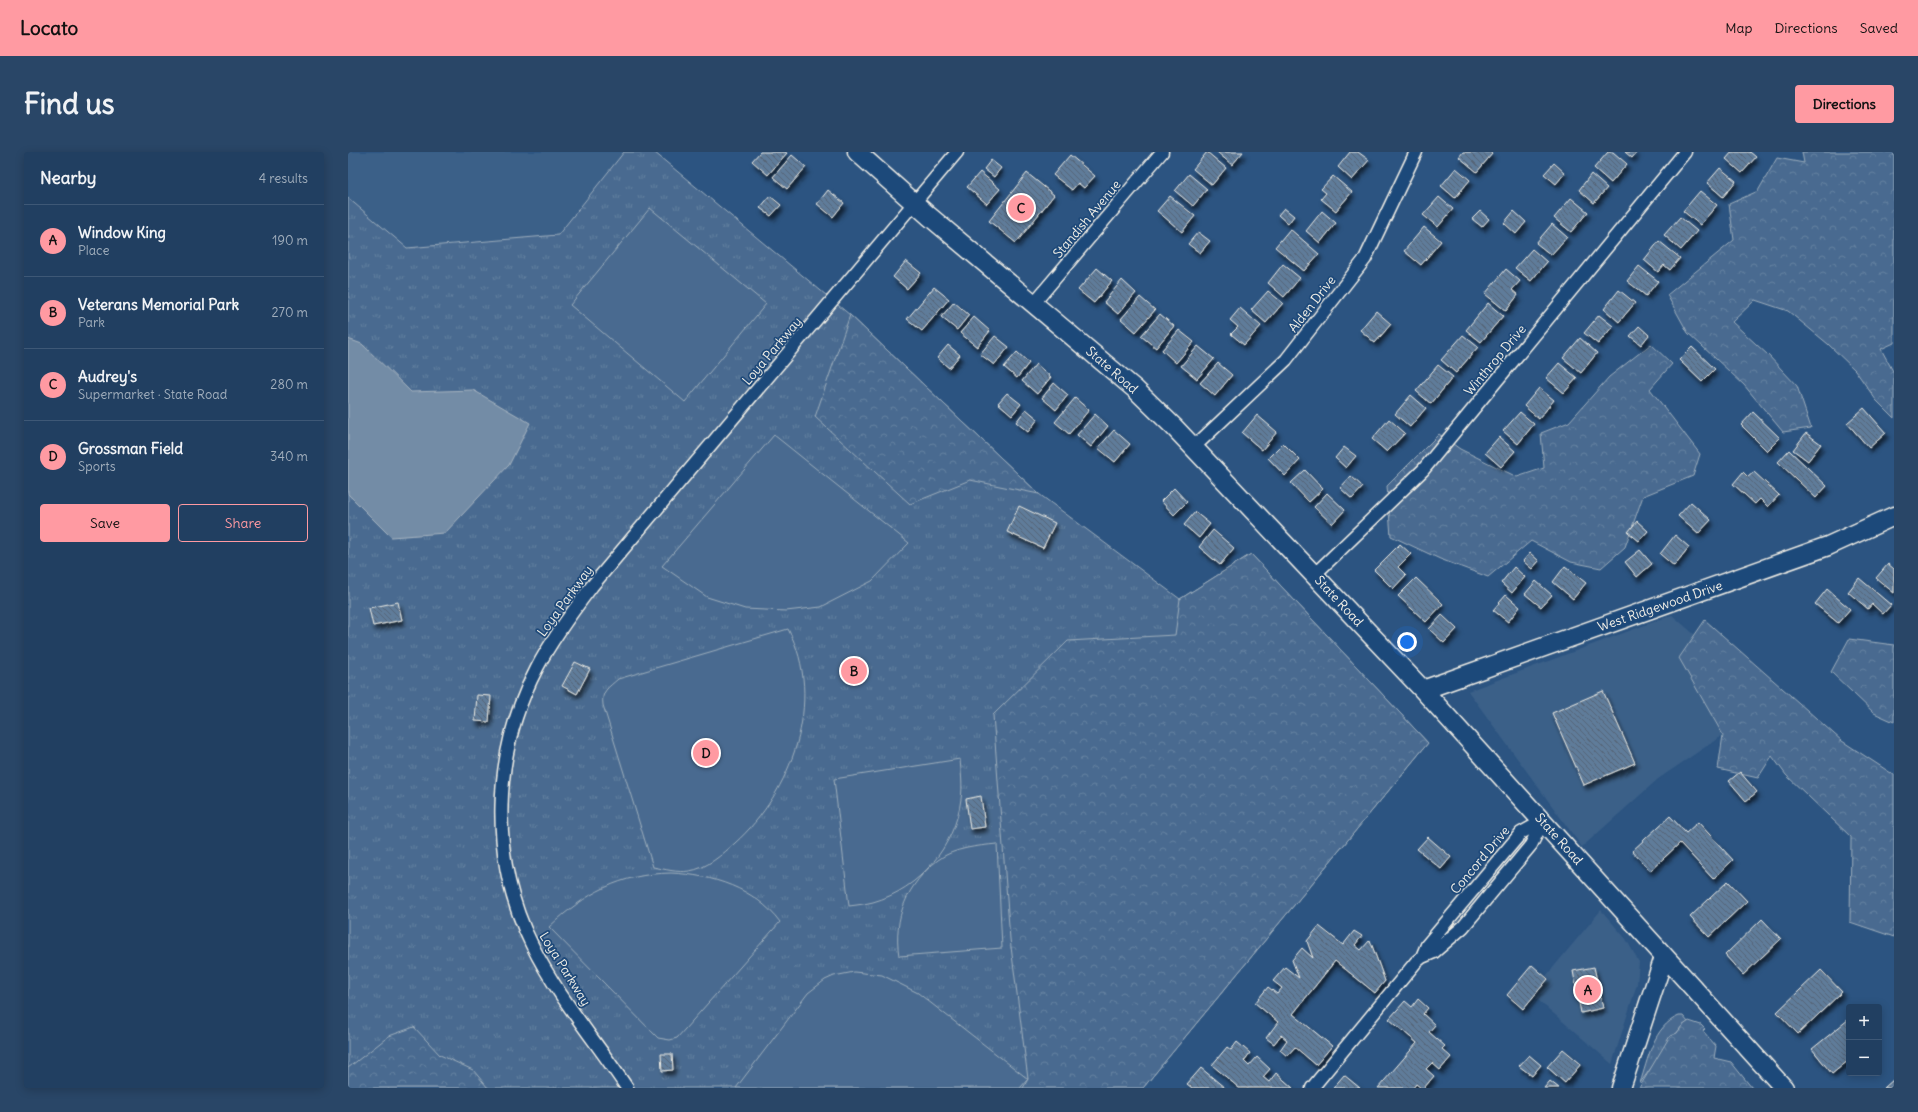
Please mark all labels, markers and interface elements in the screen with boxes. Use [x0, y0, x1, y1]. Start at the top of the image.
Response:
text: Locato [20, 16, 78, 40]
text: Map [1725, 19, 1752, 37]
text: Directions [1774, 19, 1838, 37]
text: Saved [1860, 19, 1898, 37]
button: Directions [1795, 85, 1894, 123]
text: Find us [24, 86, 115, 122]
text: Nearby [40, 167, 96, 189]
text: 4 results [259, 170, 308, 187]
street label: Standish Avenue [1049, 176, 1125, 262]
pin: C [1008, 193, 1034, 223]
text: Window King [78, 223, 166, 242]
text: A [49, 232, 57, 249]
text: 190 m [272, 232, 308, 249]
text: Place [78, 242, 109, 259]
street label: Alden Drive [1285, 272, 1339, 336]
text: Veterans Memorial Park [78, 295, 239, 314]
text: B [49, 304, 57, 321]
text: 270 m [271, 304, 308, 321]
street label: Loya Parkway [739, 313, 805, 389]
text: Park [78, 314, 105, 331]
street label: Winthrop Drive [1460, 321, 1530, 399]
street label: State Road [1082, 343, 1142, 398]
text: Audrey's [78, 367, 137, 386]
text: C [49, 376, 57, 393]
text: 280 m [270, 376, 308, 393]
text: Supermarket · State Road [78, 386, 227, 403]
text: Grossman Field [78, 439, 183, 458]
text: D [48, 448, 58, 465]
text: 340 m [270, 448, 308, 465]
text: Sports [78, 458, 116, 475]
button: Save [40, 504, 170, 542]
button: Share [178, 504, 308, 542]
street label: Loya Parkway [533, 562, 597, 640]
street label: State Road [1311, 572, 1367, 630]
street label: West Ridgewood Drive [1595, 577, 1725, 635]
your location [1397, 632, 1417, 652]
pin: B [841, 656, 867, 686]
pin: D [693, 738, 719, 768]
street label: State Road [1531, 810, 1587, 869]
street label: Concord Drive [1447, 822, 1513, 898]
street label: Loya Parkway [536, 929, 594, 1009]
pin: A [1575, 975, 1601, 1005]
map controls [1846, 1004, 1882, 1076]
button: + [1846, 1004, 1882, 1040]
button: − [1846, 1040, 1882, 1076]

